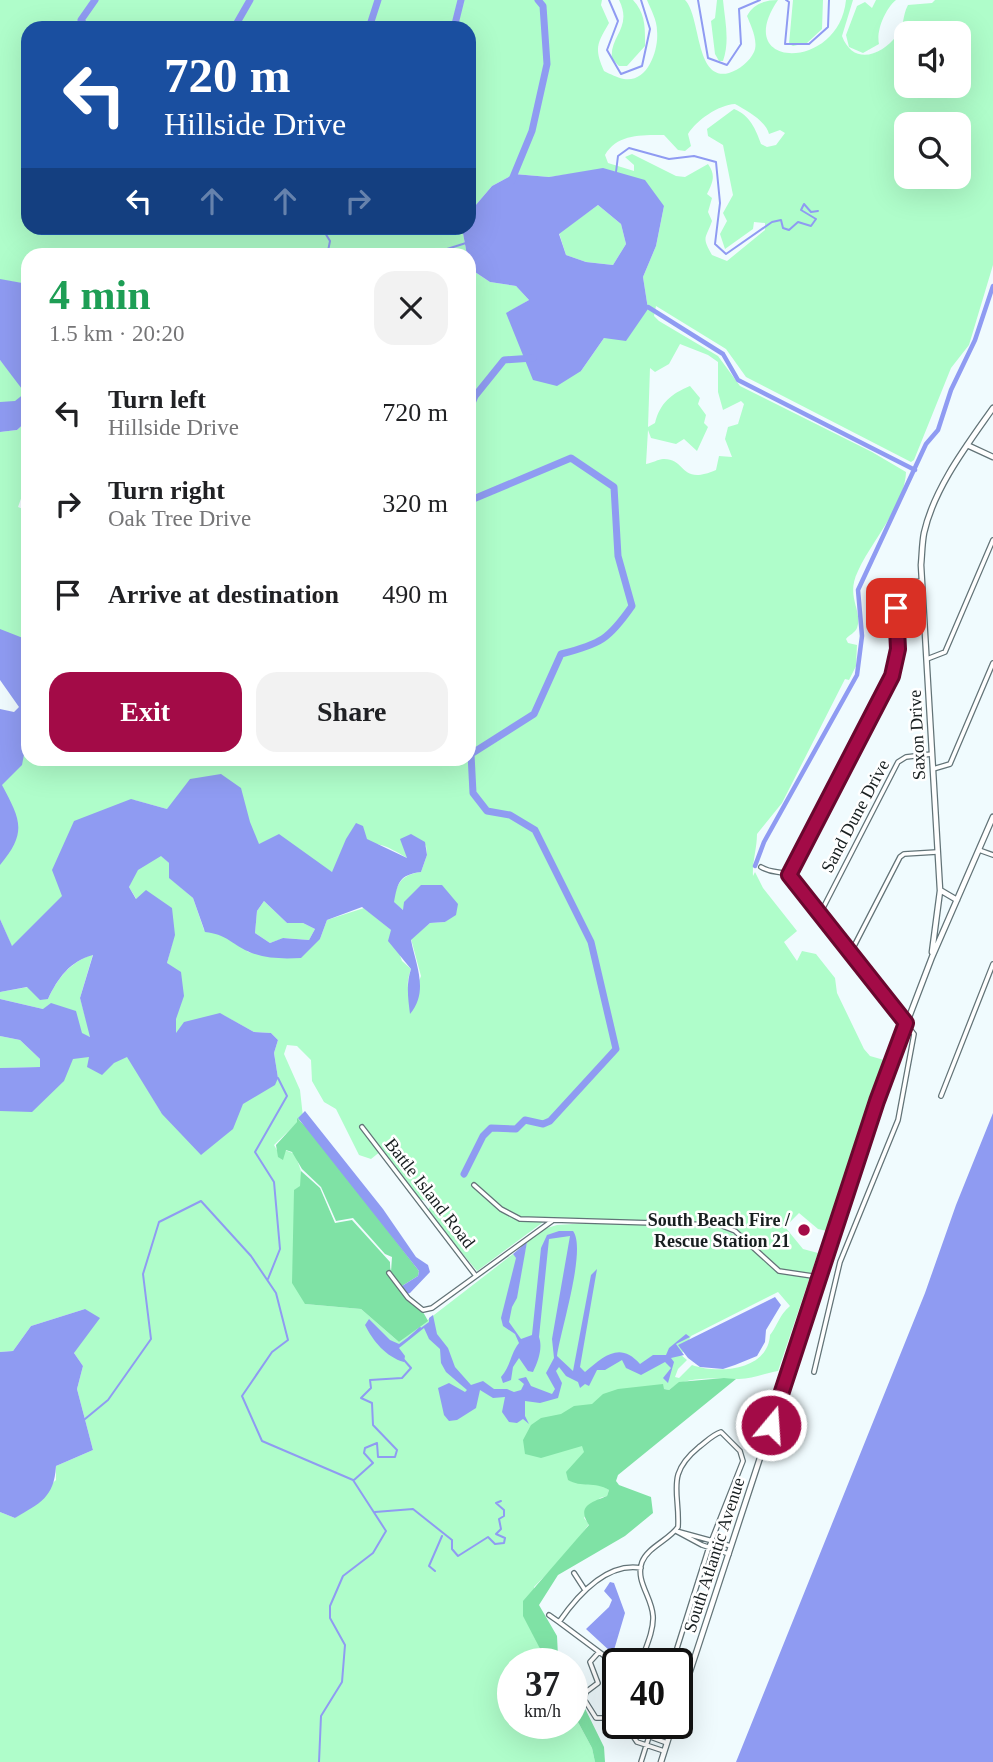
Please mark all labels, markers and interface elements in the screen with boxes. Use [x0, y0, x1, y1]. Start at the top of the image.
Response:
map controls [894, 21, 971, 189]
button: sound [894, 21, 971, 98]
text: 720 m [164, 48, 291, 103]
icon: left [49, 49, 140, 140]
text: Hillside Drive [164, 106, 346, 142]
button: search [894, 112, 971, 189]
icon: left [120, 182, 158, 220]
icon: ahead [193, 182, 231, 220]
icon: ahead [266, 182, 304, 220]
icon: right [339, 182, 377, 220]
button: close [374, 271, 448, 345]
text: 4 min [49, 272, 151, 318]
text: 1.5 km · 20:20 [49, 321, 184, 346]
text: Turn left [108, 385, 206, 414]
icon: left [49, 394, 87, 432]
text: 720 m [382, 398, 448, 427]
text: Hillside Drive [108, 415, 239, 440]
text: Turn right [108, 476, 225, 505]
icon: right [49, 485, 87, 523]
text: 320 m [382, 489, 448, 518]
text: Oak Tree Drive [108, 506, 251, 531]
icon: arrive [49, 576, 87, 614]
pin [866, 578, 926, 638]
text: Arrive at destination [108, 580, 339, 609]
text: 490 m [382, 580, 448, 609]
icon: arrive [877, 589, 915, 627]
button: Exit [49, 672, 242, 752]
button: Share [256, 672, 448, 752]
street label: Saxon Drive [905, 689, 929, 781]
street label: Sand Dune Drive [817, 756, 893, 876]
street label: Battle Island Road [381, 1134, 479, 1252]
place label: South Beach Fire / Rescue Station 21 [648, 1210, 791, 1251]
marker: South Beach Fire / Rescue Station 21 [796, 1222, 812, 1238]
position arrow [734, 1388, 808, 1462]
street label: South Atlantic Avenue [680, 1475, 748, 1635]
speed limit sign: 40 [602, 1648, 693, 1739]
text: 37 [525, 1665, 560, 1704]
text: km/h [524, 1701, 561, 1721]

